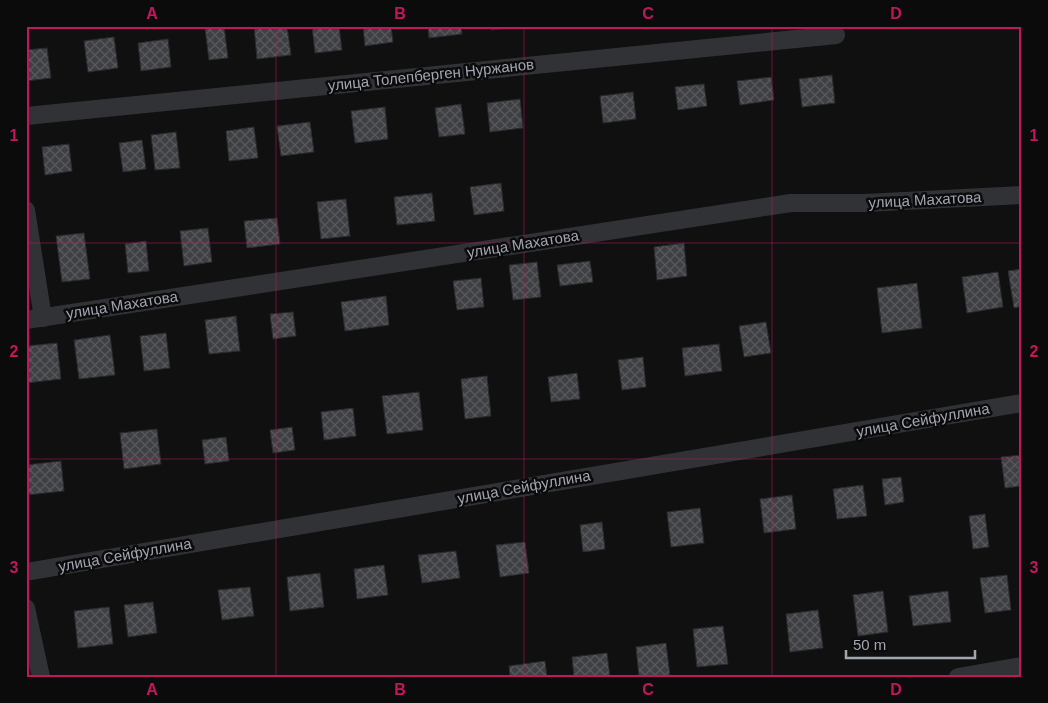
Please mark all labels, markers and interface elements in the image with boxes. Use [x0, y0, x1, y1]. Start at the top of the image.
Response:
text: A [146, 5, 158, 22]
text: B [394, 5, 406, 22]
text: C [642, 5, 654, 22]
text: D [890, 5, 902, 22]
street label: улица Толепберген Нуржанов [327, 55, 535, 94]
text: 1 [10, 127, 19, 144]
text: 1 [1030, 127, 1039, 144]
street label: улица Махатова [868, 188, 982, 211]
street label: улица Махатова [466, 226, 581, 261]
street label: улица Махатова [65, 287, 180, 322]
text: 2 [10, 343, 19, 360]
text: 2 [1030, 343, 1039, 360]
street label: улица Сейфуллина [855, 399, 991, 440]
street label: улица Сейфуллина [456, 466, 592, 507]
street label: улица Сейфуллина [57, 534, 193, 575]
text: 3 [10, 559, 19, 576]
text: 3 [1030, 559, 1039, 576]
scale bar [846, 628, 974, 660]
text: 50 m [853, 636, 886, 653]
text: A [146, 681, 158, 698]
text: B [394, 681, 406, 698]
text: C [642, 681, 654, 698]
text: D [890, 681, 902, 698]

